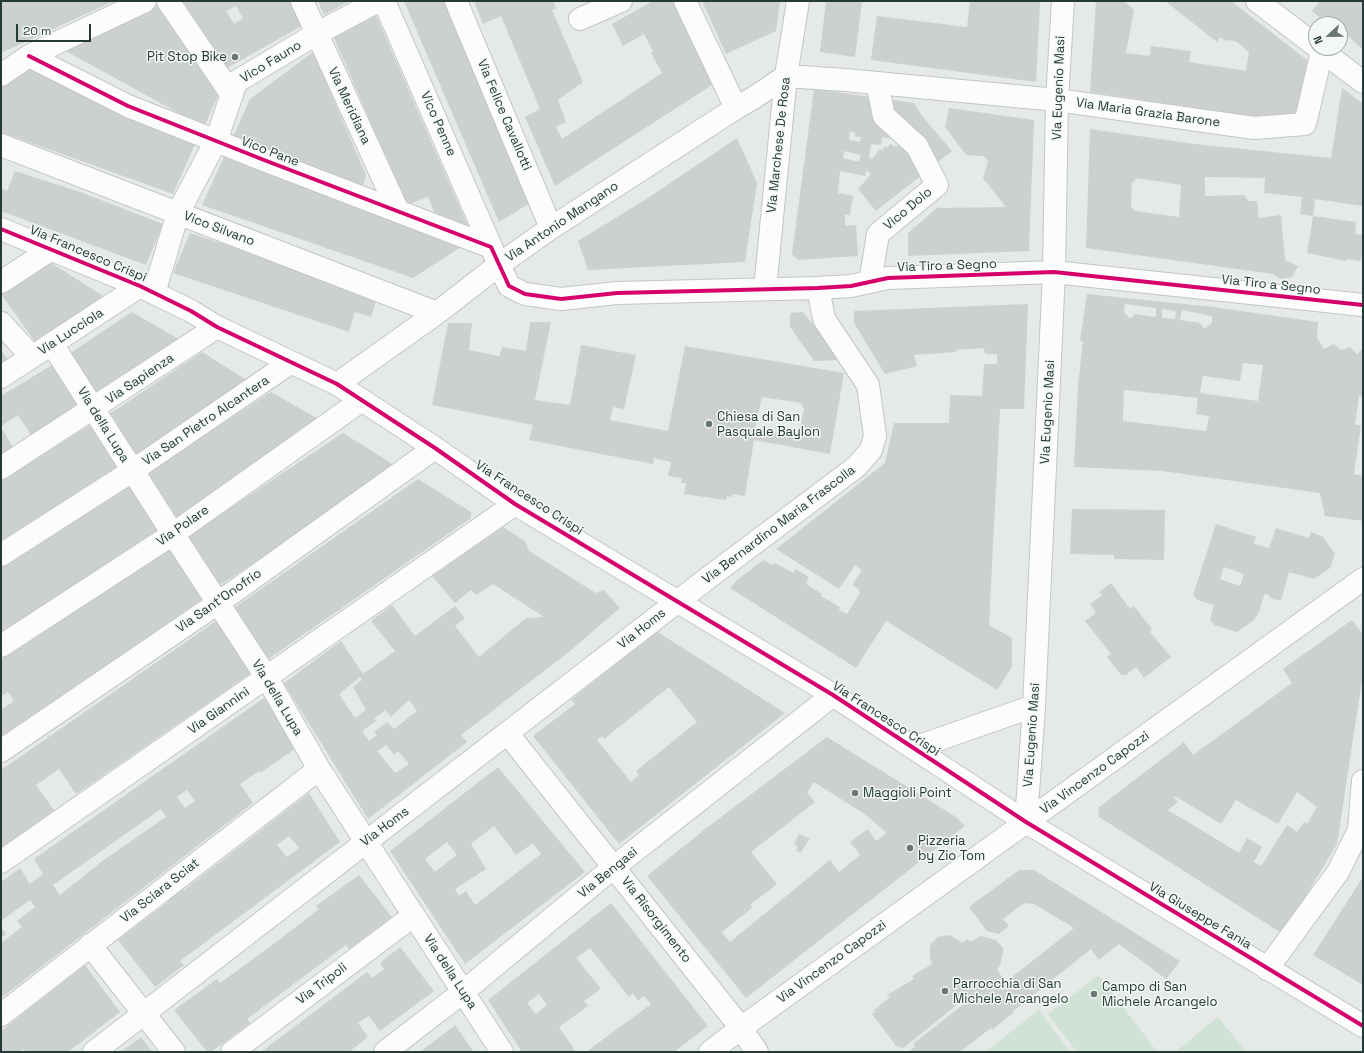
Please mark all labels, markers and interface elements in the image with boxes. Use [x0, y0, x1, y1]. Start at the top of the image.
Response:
scale bar [18, 16, 93, 42]
north arrow [1308, 16, 1348, 56]
text: 20 m [23, 23, 51, 39]
text: N [1310, 34, 1326, 46]
street label: Via Eugenio Masi [1049, 35, 1069, 141]
street label: Vico Fauno [238, 38, 304, 86]
place label: Pit Stop Bike [147, 49, 227, 65]
marker: Pit Stop Bike [230, 52, 240, 62]
street label: Via Felice Cavallotti [473, 57, 535, 173]
street label: Via Meridiana [324, 65, 374, 147]
street label: Via Marchese De Rosa [764, 76, 794, 214]
street label: Vico Penne [417, 89, 459, 159]
street label: Via Maria Grazia Barone [1075, 95, 1221, 131]
street label: Vico Pane [239, 134, 301, 170]
street label: Via Antonio Mangano [503, 178, 621, 266]
street label: Vico Dolo [881, 184, 935, 234]
street label: Vico Silvano [181, 208, 257, 250]
street label: Via Francesco Crispi [27, 222, 149, 286]
street label: Via Tiro a Segno [897, 256, 997, 276]
street label: Via Tiro a Segno [1221, 272, 1321, 298]
street label: Via Lucciola [36, 305, 106, 359]
street label: Via Sapienza [103, 350, 177, 408]
street label: Via Eugenio Masi [1037, 359, 1059, 465]
street label: Via San Pietro Alcantera [140, 373, 272, 469]
street label: Via della Lupa [74, 384, 132, 466]
place label: Chiesa di San Pasquale Baylon [717, 409, 820, 440]
marker: Chiesa di San Pasquale Baylon [704, 419, 714, 429]
street label: Via Francesco Crispi [472, 457, 586, 539]
street label: Via Bernardino Maria Frascolla [699, 462, 859, 588]
street label: Via Polare [154, 502, 212, 550]
street label: Via Sant'Onofrio [173, 566, 265, 636]
street label: Via Homs [615, 605, 669, 653]
street label: Via della Lupa [248, 657, 306, 739]
street label: Via Francesco Crispi [829, 678, 943, 760]
street label: Via Eugenio Masi [1021, 682, 1043, 788]
street label: Via Giannini [185, 684, 253, 738]
street label: Via Vincenzo Capozzi [1037, 728, 1153, 818]
place label: Maggioli Point [863, 785, 952, 801]
marker: Maggioli Point [850, 788, 860, 798]
street label: Via Homs [358, 804, 412, 850]
place label: Pizzeria by Zio Tom [918, 833, 985, 864]
marker: Pizzeria by Zio Tom [905, 843, 915, 853]
street label: Via Bengasi [575, 844, 641, 902]
street label: Via Sciara Sciat [117, 855, 203, 927]
street label: Via Risorgimento [618, 874, 694, 966]
street label: Via Giuseppe Fania [1146, 879, 1254, 953]
street label: Via Vincenzo Capozzi [774, 917, 890, 1007]
street label: Via della Lupa [420, 932, 480, 1012]
street label: Via Tripoli [294, 960, 350, 1008]
place label: Parrocchia di San Michele Arcangelo [953, 976, 1068, 1007]
place label: Campo di San Michele Arcangelo [1102, 979, 1217, 1010]
marker: Parrocchia di San Michele Arcangelo [940, 986, 950, 996]
marker: Campo di San Michele Arcangelo [1089, 989, 1099, 999]

